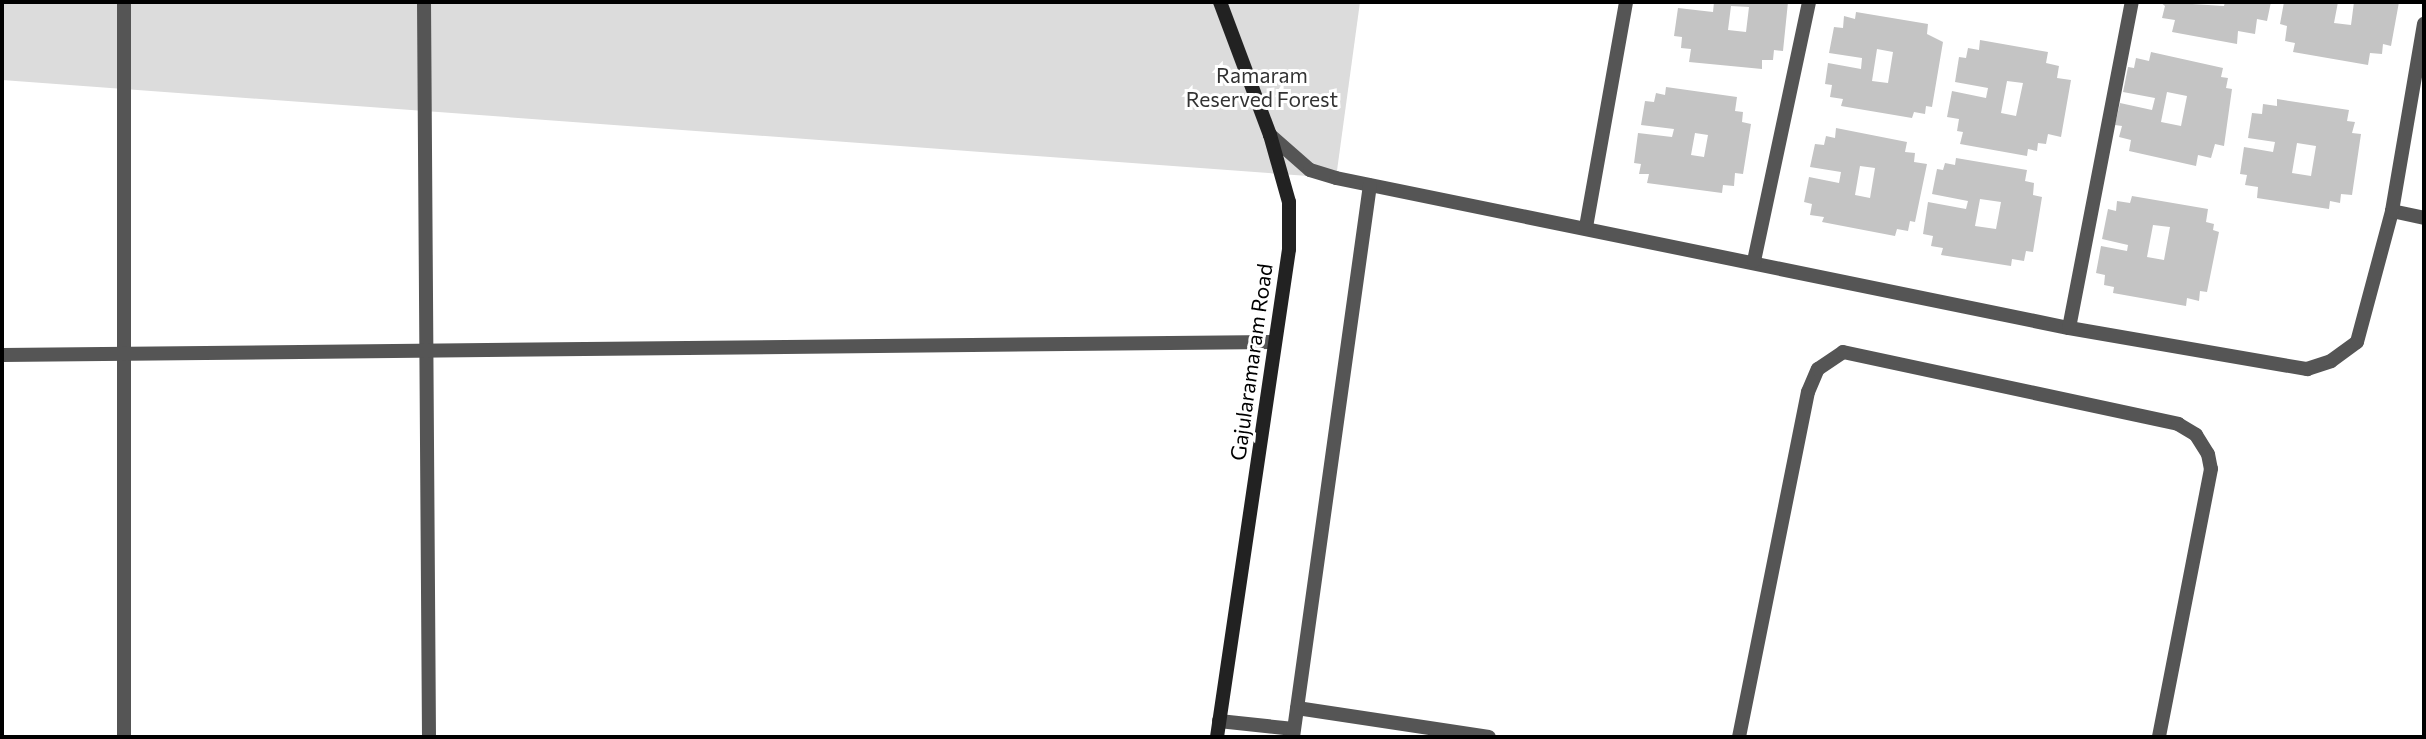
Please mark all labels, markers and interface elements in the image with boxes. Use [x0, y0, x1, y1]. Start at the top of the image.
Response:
park label: Ramaram Reserved Forest [1186, 62, 1338, 112]
street label: Gajularamaram Road [1225, 262, 1277, 462]

